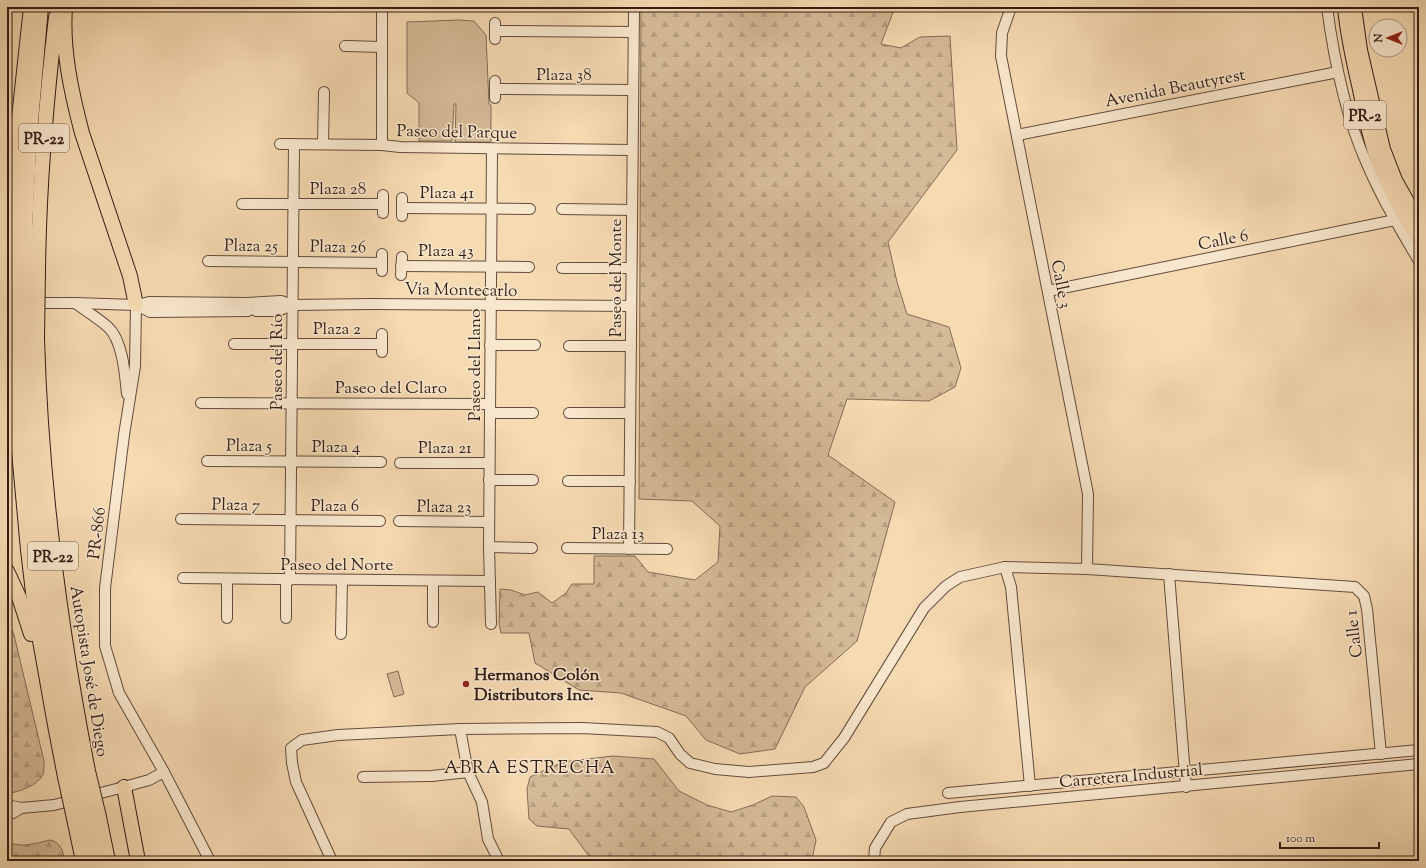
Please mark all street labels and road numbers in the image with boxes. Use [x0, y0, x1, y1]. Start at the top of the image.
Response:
street label: Plaza 38 [536, 64, 592, 88]
street label: Avenida Beautyrest [1103, 64, 1248, 114]
road number: PR-2 [1344, 101, 1386, 129]
street label: Paseo del Parque [396, 120, 518, 146]
road number: PR-22 [19, 124, 69, 152]
street label: Plaza 28 [310, 178, 366, 202]
street label: Plaza 41 [420, 182, 474, 206]
street label: Paseo del Monte [605, 219, 629, 337]
street label: Calle 6 [1196, 224, 1251, 258]
street label: Plaza 25 [224, 235, 278, 259]
street label: Plaza 26 [310, 236, 366, 260]
street label: Plaza 43 [418, 240, 474, 264]
street label: Calle 3 [1044, 258, 1077, 311]
street label: Vía Montecarlo [404, 278, 518, 304]
street label: Paseo del Llano [464, 309, 488, 421]
street label: Paseo del Río [266, 314, 290, 410]
street label: Plaza 2 [313, 318, 361, 342]
street label: Paseo del Claro [335, 377, 447, 401]
street label: Plaza 5 [226, 435, 272, 459]
street label: Plaza 4 [312, 436, 361, 460]
street label: Plaza 21 [418, 437, 472, 461]
street label: Plaza 7 [211, 494, 261, 518]
street label: Plaza 6 [311, 495, 359, 519]
street label: Plaza 23 [416, 496, 472, 520]
street label: PR-866 [83, 506, 113, 561]
street label: Plaza 13 [592, 523, 644, 547]
road number: PR-22 [28, 542, 78, 570]
street label: Paseo del Norte [280, 554, 394, 578]
street label: Autopista José de Diego [63, 584, 113, 759]
street label: Calle 1 [1340, 608, 1370, 659]
street label: Carretera Industrial [1058, 759, 1204, 795]

